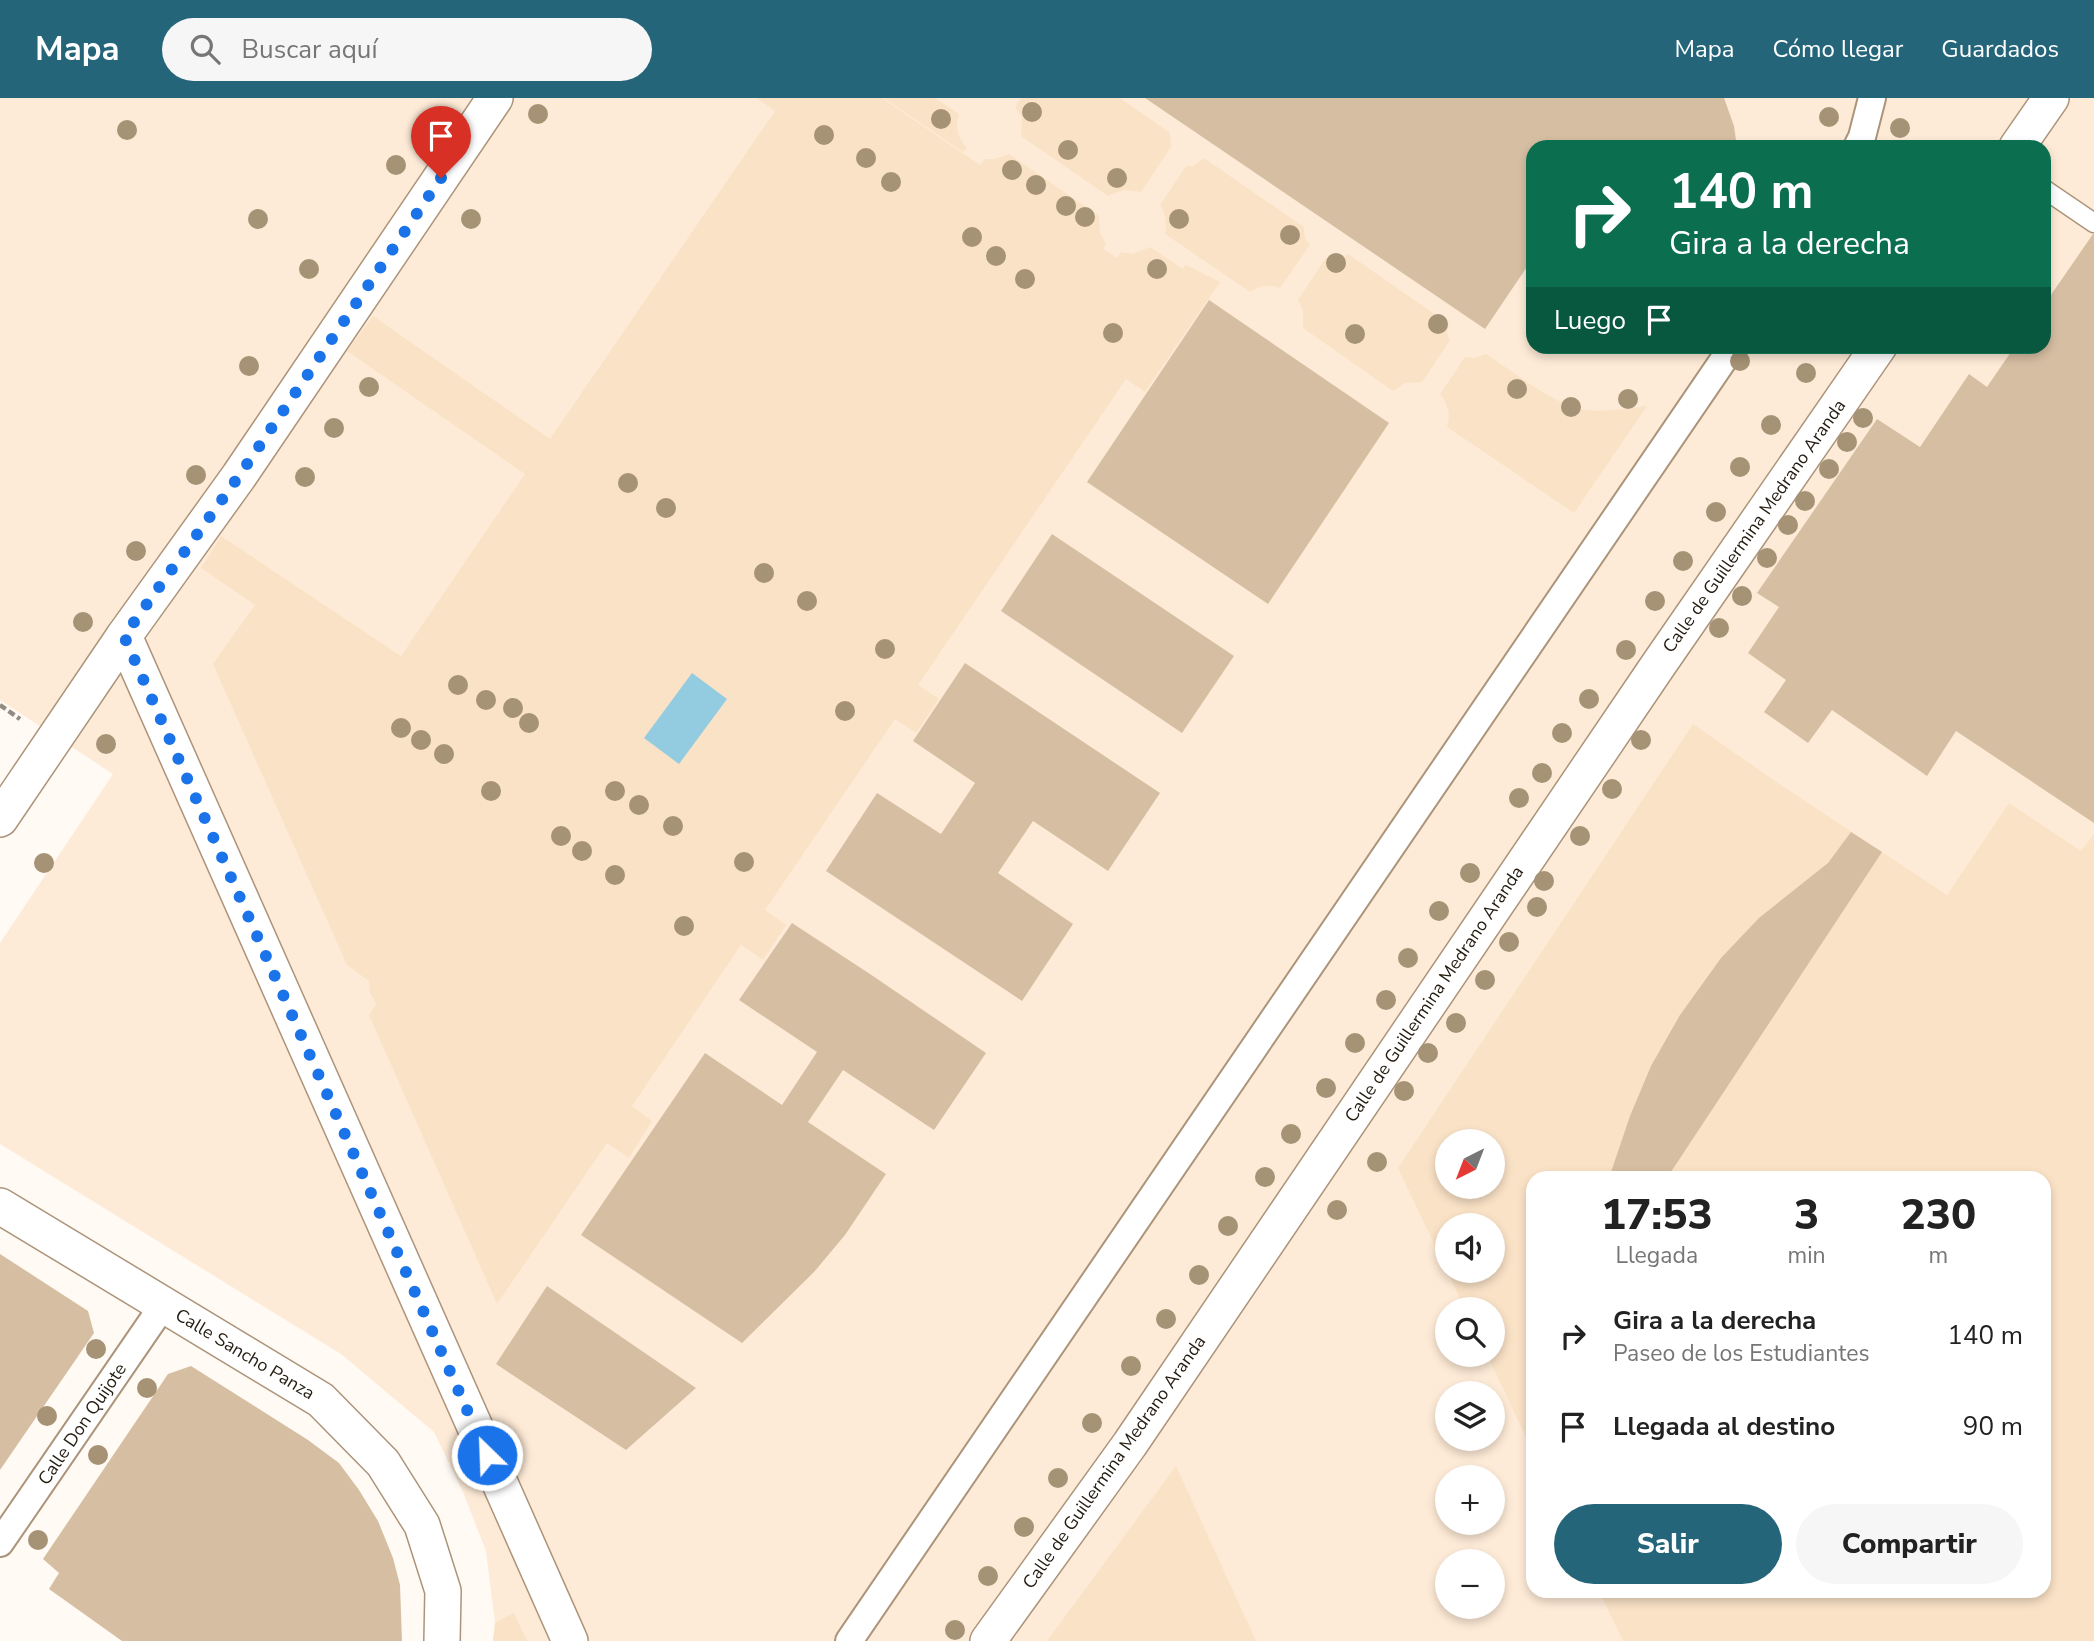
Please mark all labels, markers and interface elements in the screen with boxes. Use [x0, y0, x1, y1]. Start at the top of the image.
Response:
search box [162, 18, 652, 81]
text: Mapa [35, 27, 120, 72]
icon: search [186, 30, 224, 68]
text: Buscar aquí [242, 32, 377, 67]
text: Mapa [1674, 33, 1734, 65]
text: Cómo llegar [1772, 33, 1903, 65]
text: Guardados [1941, 33, 2059, 65]
pin [411, 106, 471, 178]
icon: arrive [422, 117, 460, 155]
text: 140 m [1669, 158, 1813, 225]
icon: right [1554, 168, 1645, 259]
text: Gira a la derecha [1669, 222, 1910, 265]
icon: arrive [1640, 301, 1678, 339]
text: Luego [1554, 303, 1626, 338]
street label: Calle de Guillermina Medrano Aranda [1657, 395, 1851, 657]
street label: Calle de Guillermina Medrano Aranda [1339, 861, 1529, 1127]
north arrow [1435, 1129, 1505, 1199]
map controls [1435, 1129, 1505, 1619]
text: 17:53 [1601, 1187, 1713, 1244]
text: 3 [1794, 1187, 1819, 1244]
text: 230 [1901, 1187, 1976, 1244]
button: sound [1435, 1213, 1505, 1283]
text: Llegada [1615, 1240, 1698, 1271]
text: min [1788, 1240, 1826, 1271]
text: m [1928, 1240, 1948, 1271]
button: search [1435, 1297, 1505, 1367]
street label: Calle Sancho Panza [171, 1303, 319, 1405]
text: Gira a la derecha [1613, 1303, 1816, 1338]
icon: right [1554, 1317, 1592, 1355]
text: 140 m [1947, 1318, 2023, 1353]
street label: Calle de Guillermina Medrano Aranda [1017, 1331, 1211, 1593]
text: Paseo de los Estudiantes [1613, 1338, 1870, 1369]
street label: Calle Don Quijote [32, 1358, 132, 1490]
button: layers [1435, 1381, 1505, 1451]
icon: arrive [1554, 1408, 1592, 1446]
text: Llegada al destino [1613, 1409, 1835, 1444]
text: 90 m [1963, 1409, 2023, 1444]
position arrow [450, 1418, 524, 1492]
button: + [1435, 1465, 1505, 1535]
button: Salir [1554, 1504, 1782, 1584]
button: Compartir [1796, 1504, 2023, 1584]
button: − [1435, 1549, 1505, 1619]

